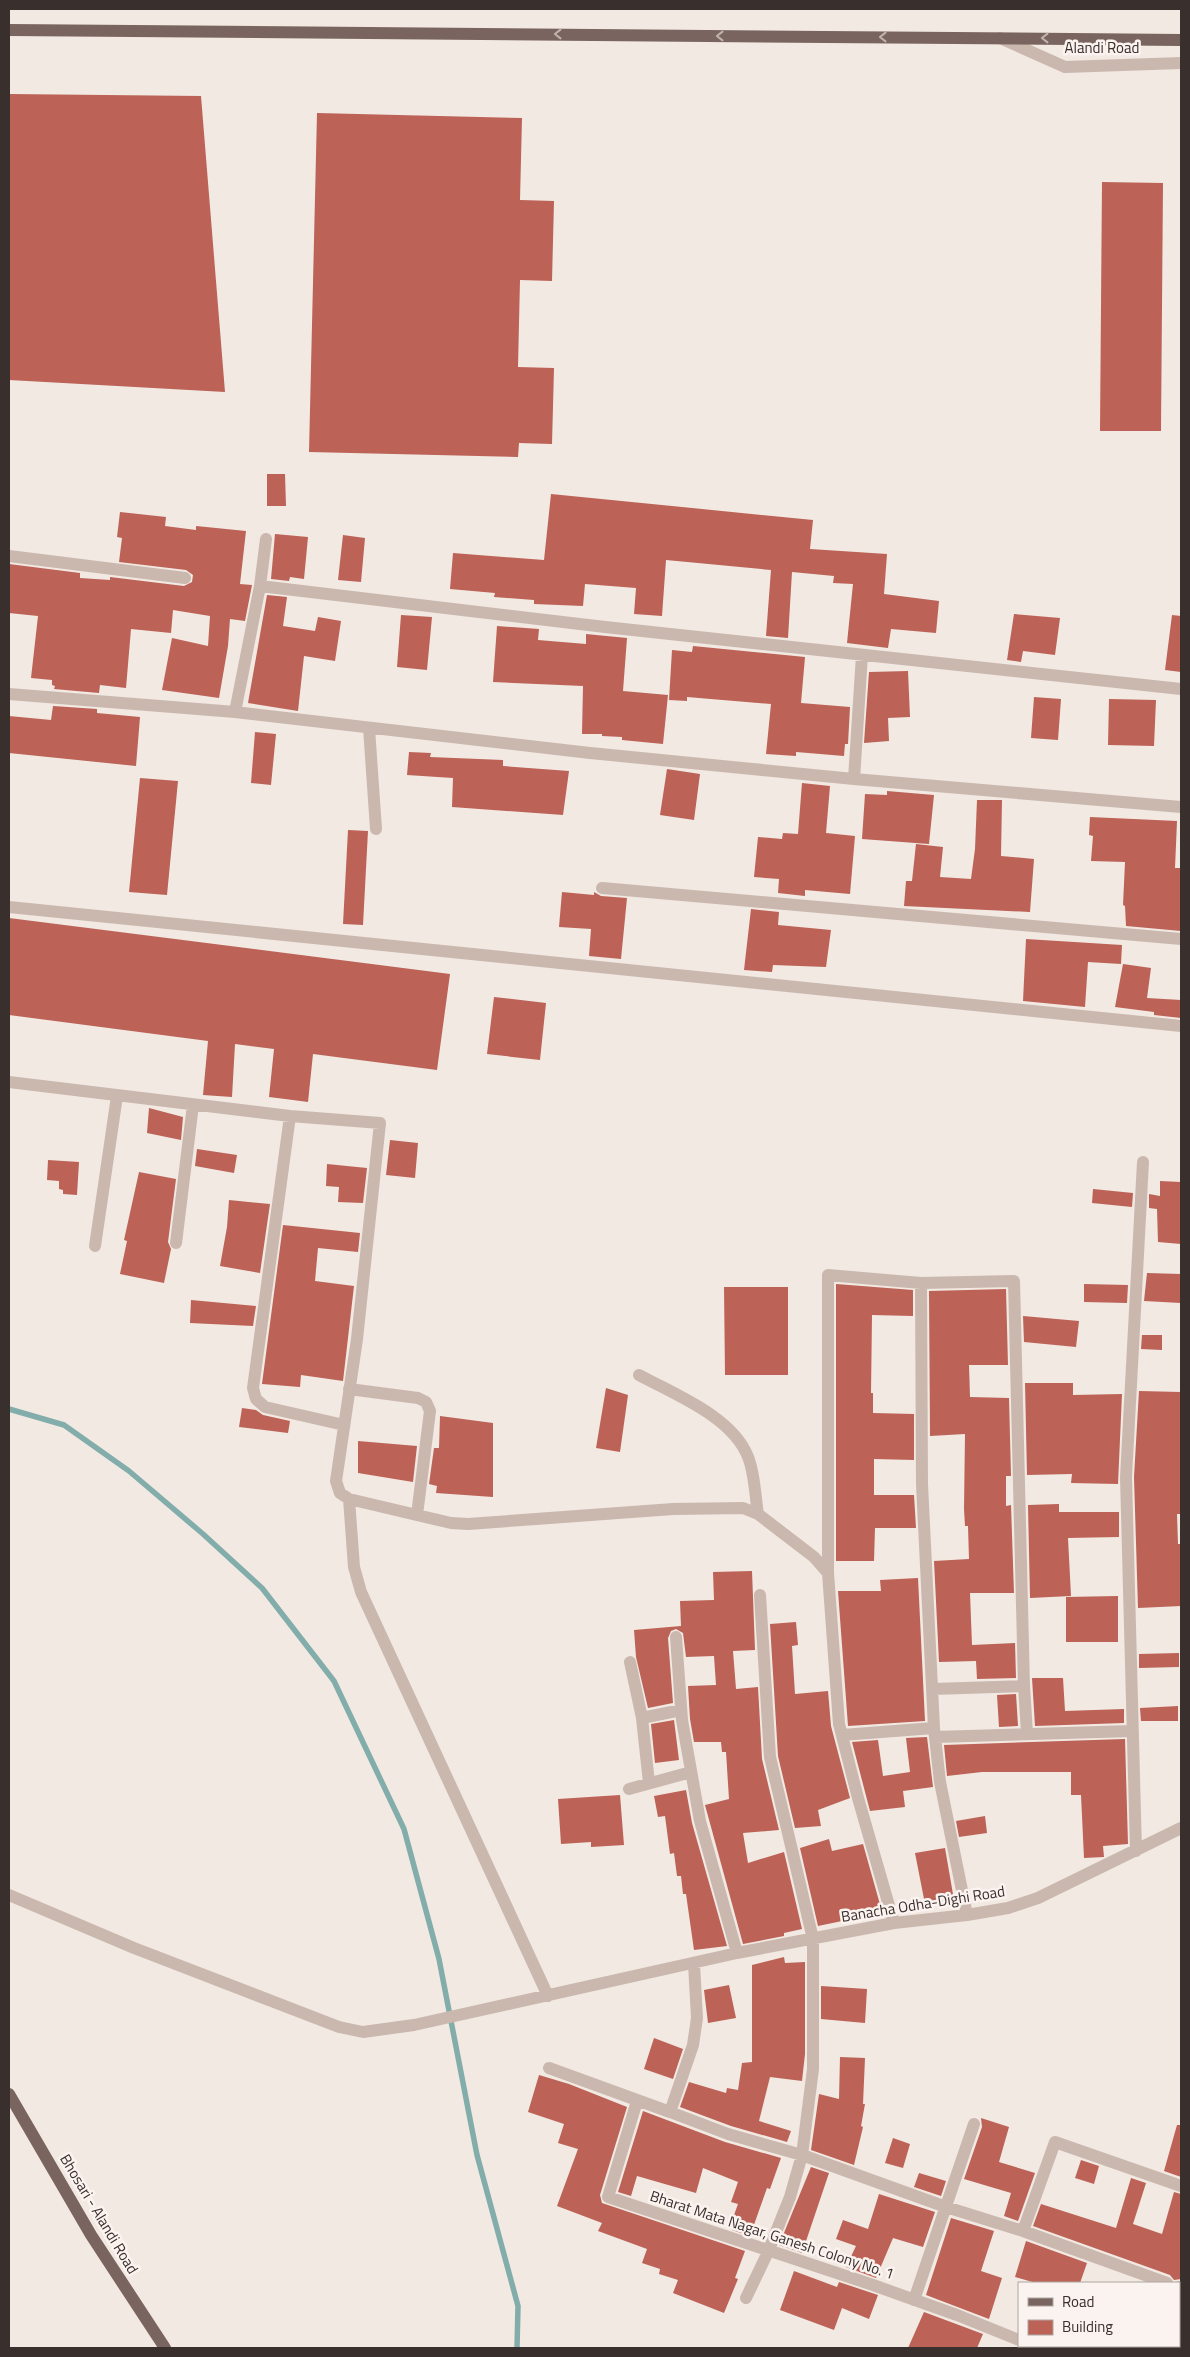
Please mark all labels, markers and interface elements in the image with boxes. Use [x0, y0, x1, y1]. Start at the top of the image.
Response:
one-way arrow [553, 29, 561, 39]
one-way arrow [716, 31, 724, 41]
one-way arrow [878, 32, 886, 42]
one-way arrow [1041, 32, 1049, 43]
street label: Alandi Road [1065, 36, 1139, 59]
street label: Banacha Odha-Dighi Road [839, 1879, 1006, 1928]
street label: Bhosari - Alandi Road [54, 2149, 144, 2278]
street label: Bharat Mata Nagar, Ganesh Colony No. 1 [647, 2184, 897, 2285]
legend [1018, 2282, 1180, 2347]
text: Road [1062, 2290, 1094, 2313]
text: Building [1062, 2315, 1113, 2338]

